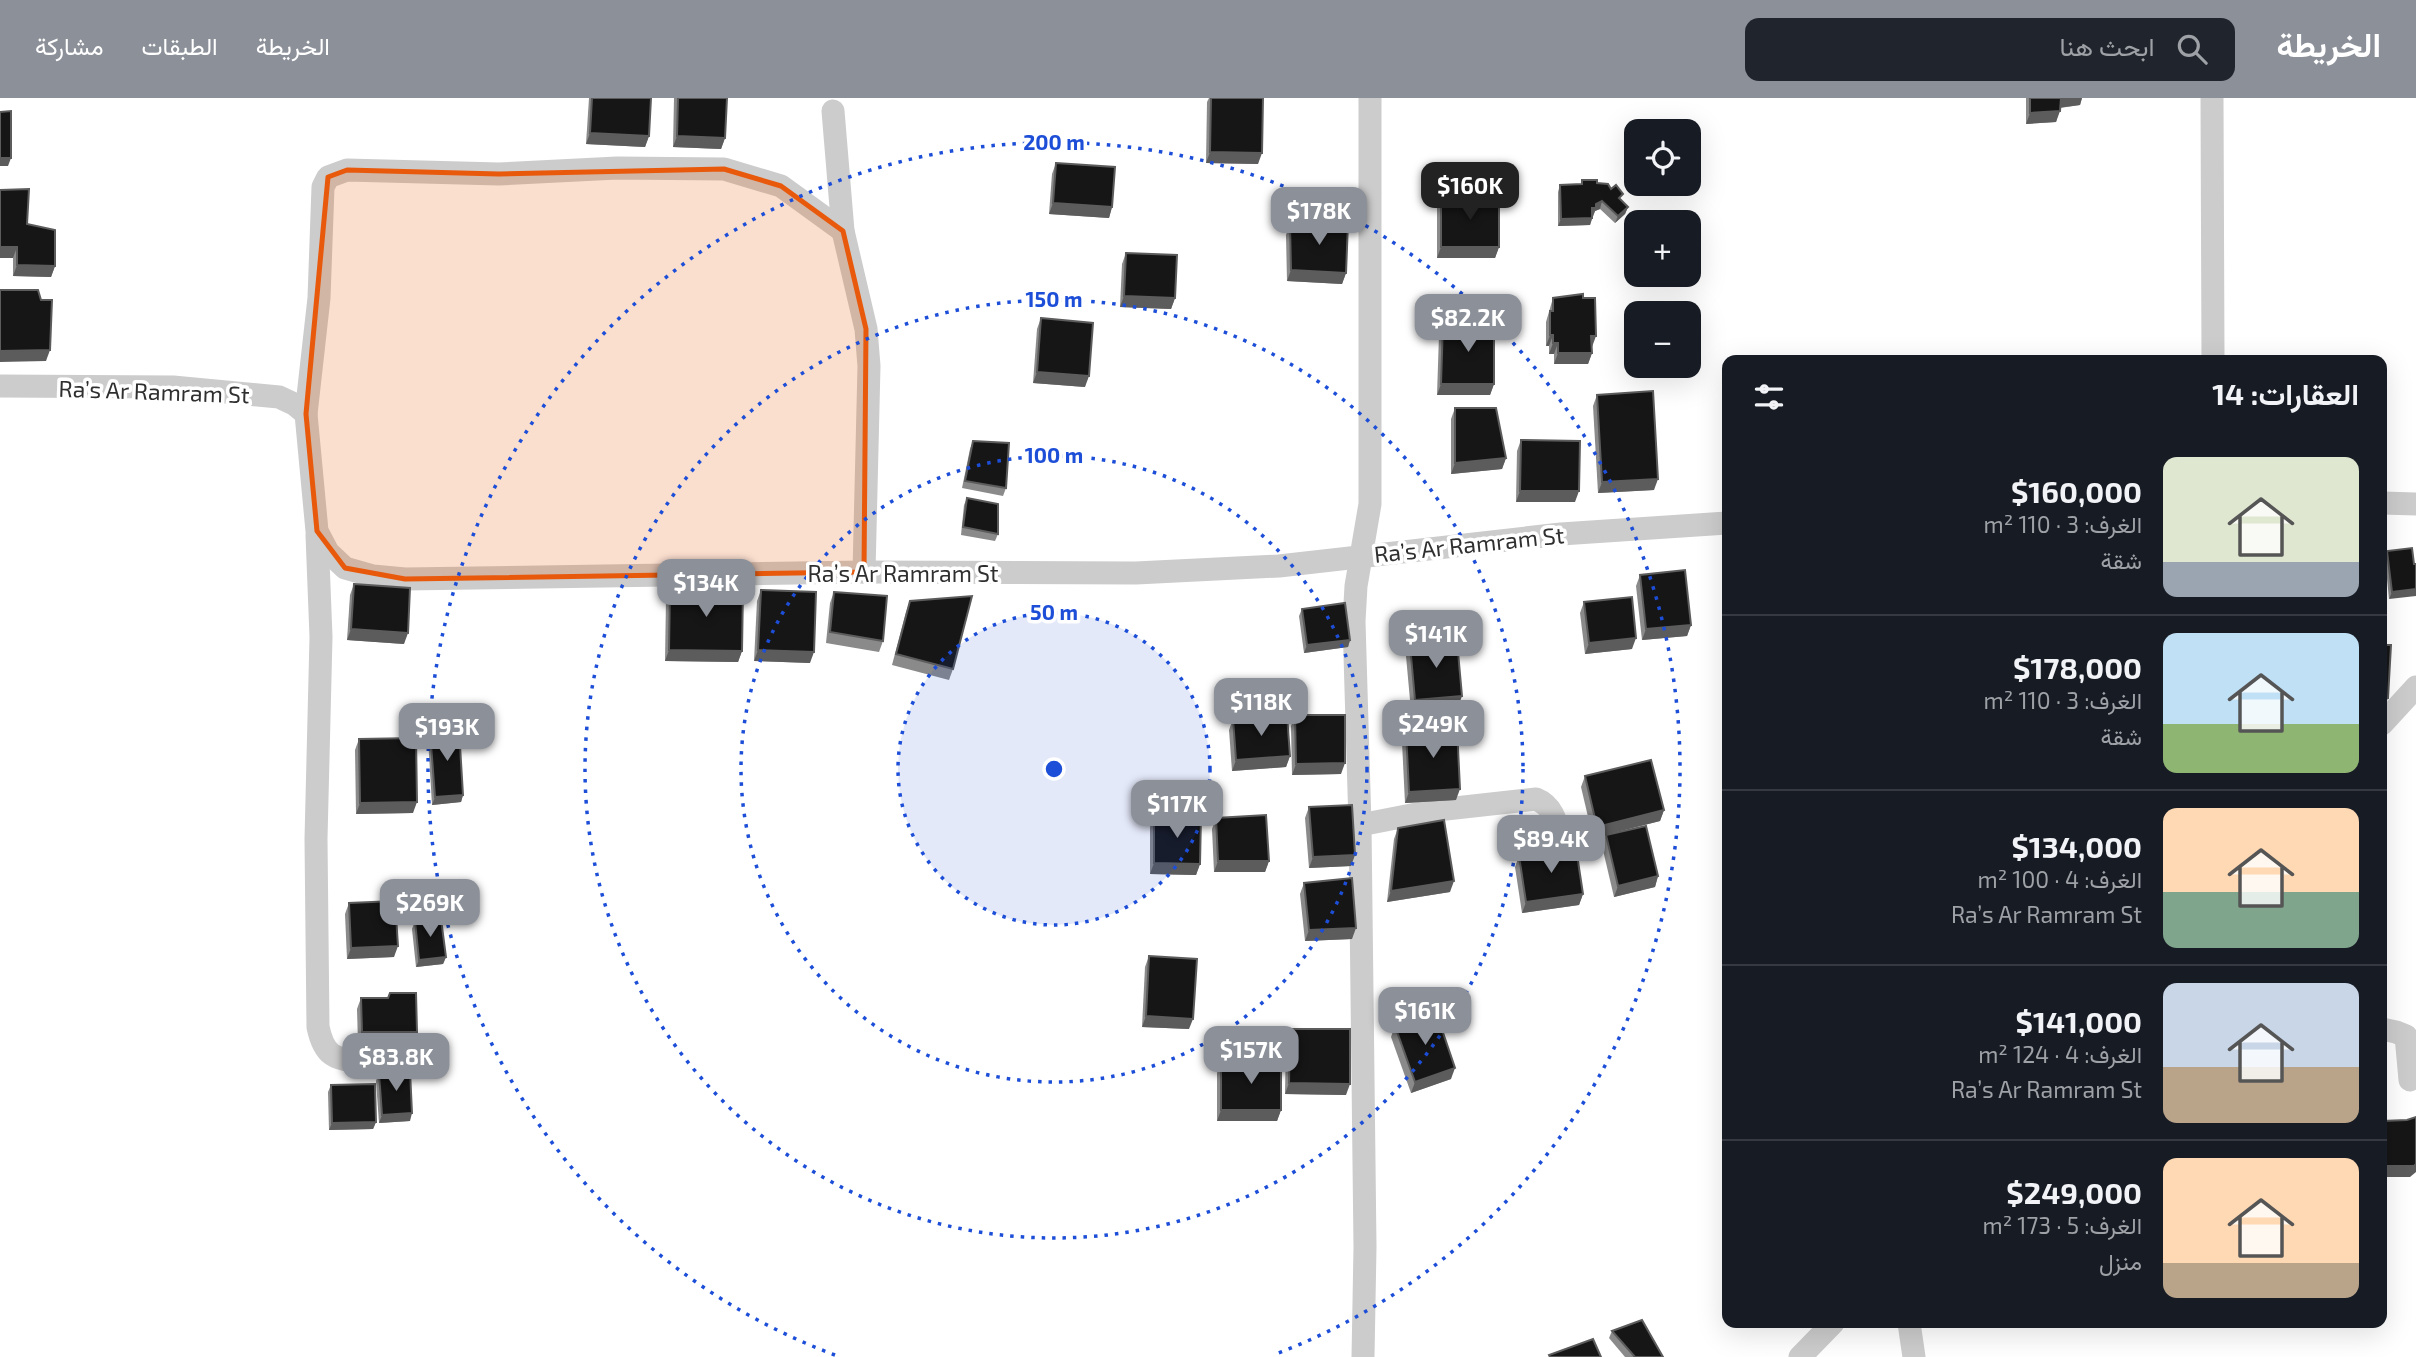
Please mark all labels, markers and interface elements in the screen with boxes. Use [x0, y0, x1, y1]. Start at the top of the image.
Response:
search box [1745, 18, 2235, 81]
text: الخريطة [2277, 24, 2381, 64]
text: ابحث هنا [2060, 30, 2155, 61]
icon: search [2173, 30, 2211, 68]
text: مشاركة [35, 31, 103, 60]
text: الطبقات [141, 31, 218, 60]
text: الخريطة [256, 31, 330, 60]
map controls [1624, 119, 1701, 378]
button: locate [1624, 119, 1701, 196]
text: 200 m [1023, 129, 1085, 154]
pin: $160K [1421, 162, 1519, 222]
text: $160K [1437, 171, 1503, 199]
pin: $178K [1270, 188, 1368, 247]
text: $178K [1287, 196, 1351, 224]
button: + [1624, 210, 1701, 287]
text: 150 m [1026, 286, 1082, 311]
pin: $82.2K [1411, 294, 1525, 354]
button: − [1624, 301, 1701, 378]
text: $82.2K [1431, 303, 1505, 331]
street label: Ra’s Ar Ramram St [58, 374, 250, 408]
text: العقارات: 14 [2212, 375, 2359, 411]
icon: filters [1750, 378, 1788, 416]
text: 100 m [1025, 442, 1083, 467]
text: $160,000 [2011, 473, 2142, 509]
icon: home [2219, 485, 2303, 569]
text: الغرف: 3 · 110 m² [1984, 510, 2142, 538]
street label: Ra’s Ar Ramram St [1373, 520, 1566, 568]
text: شقة [2100, 546, 2142, 574]
street label: Ra’s Ar Ramram St [807, 559, 999, 587]
pin: $134K [657, 560, 755, 619]
text: $134K [673, 568, 739, 596]
text: 50 m [1030, 599, 1078, 624]
pin: $141K [1387, 610, 1485, 670]
text: $141K [1405, 619, 1467, 647]
text: $178,000 [2013, 649, 2142, 685]
icon: home [2219, 661, 2303, 745]
pin: $118K [1212, 678, 1310, 738]
text: الغرف: 3 · 110 m² [1984, 686, 2142, 714]
text: $118K [1230, 687, 1292, 715]
pin: $249K [1384, 700, 1482, 760]
pin: $193K [398, 704, 496, 763]
text: $249K [1398, 709, 1468, 737]
text: $193K [415, 712, 479, 740]
text: شقة [2100, 722, 2142, 750]
centre of rings [1042, 757, 1066, 781]
pin: $117K [1128, 780, 1226, 840]
text: $117K [1147, 789, 1207, 817]
pin: $89.4K [1494, 816, 1608, 875]
text: $89.4K [1513, 824, 1589, 852]
text: $134,000 [2011, 828, 2142, 864]
icon: home [2219, 836, 2303, 920]
text: الغرف: 4 · 100 m² [1978, 865, 2142, 893]
pin: $269K [381, 880, 479, 939]
text: $269K [396, 888, 464, 916]
text: Ra’s Ar Ramram St [1951, 900, 2142, 928]
pin: $161K [1376, 988, 1474, 1047]
text: $161K [1394, 996, 1456, 1024]
text: $141,000 [2016, 1003, 2142, 1039]
icon: home [2219, 1011, 2303, 1095]
pin: $157K [1202, 1026, 1300, 1086]
pin: $83.8K [339, 1034, 453, 1093]
text: $157K [1220, 1035, 1282, 1063]
text: الغرف: 4 · 124 m² [1978, 1040, 2142, 1068]
text: $83.8K [358, 1042, 434, 1070]
text: Ra’s Ar Ramram St [1951, 1075, 2142, 1103]
text: $249,000 [2006, 1174, 2142, 1210]
icon: home [2219, 1186, 2303, 1270]
text: الغرف: 5 · 173 m² [1983, 1211, 2142, 1239]
text: منزل [2099, 1247, 2142, 1275]

